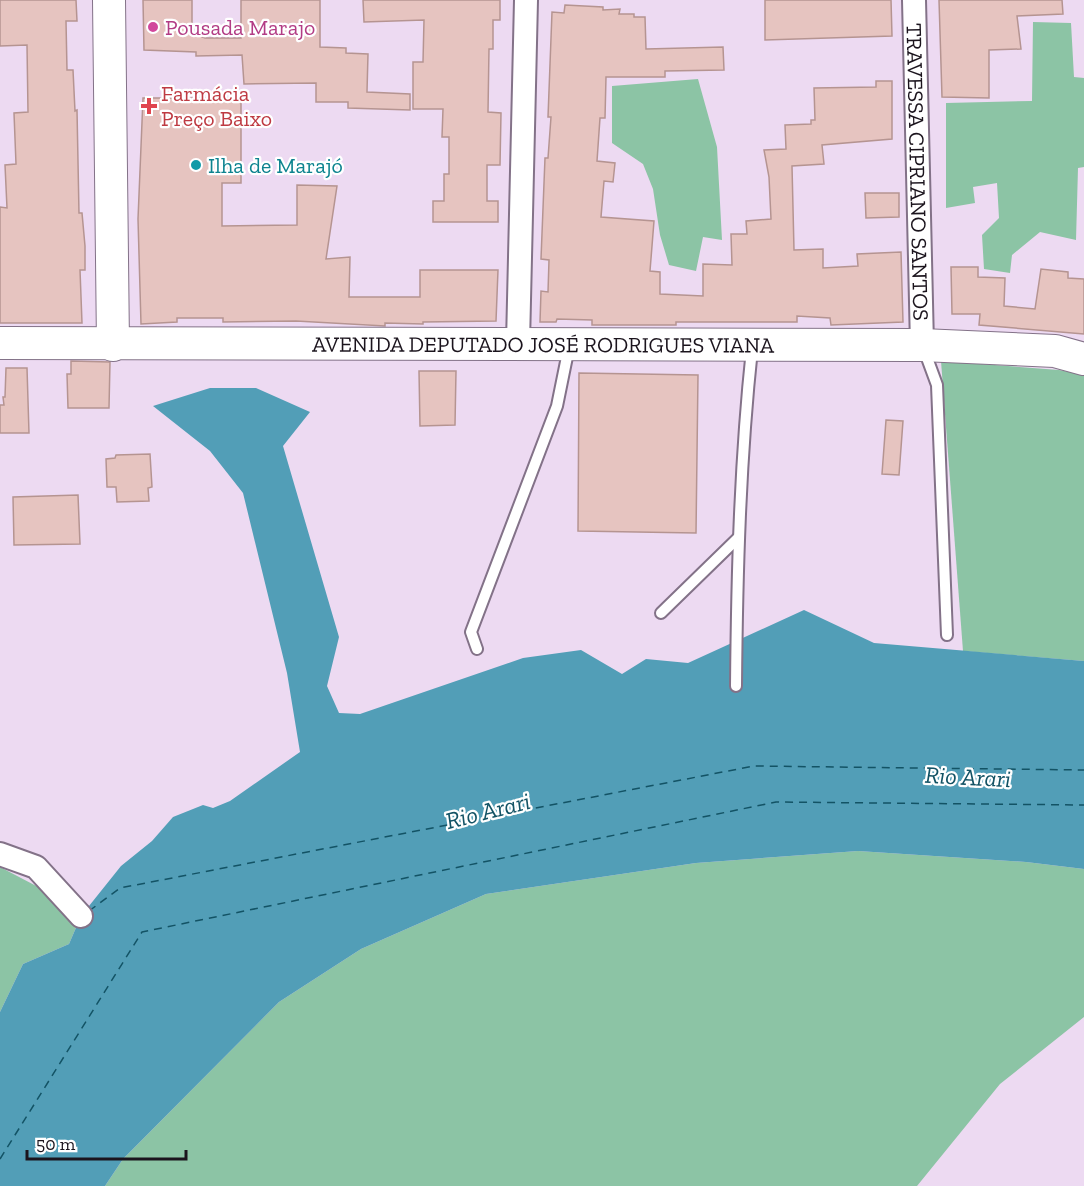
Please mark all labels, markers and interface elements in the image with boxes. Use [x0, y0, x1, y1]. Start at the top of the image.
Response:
place label: Pousada Marajo [165, 14, 315, 41]
marker: Pousada Marajo [146, 20, 160, 34]
street label: TRAVESSA CIPRIANO SANTOS [901, 23, 934, 321]
place label: Farmácia Preço Baixo [161, 80, 272, 132]
marker: Farmácia Preço Baixo [142, 99, 156, 113]
place label: Ilha de Marajó [208, 152, 343, 179]
marker: Ilha de Marajó [189, 158, 203, 172]
street label: AVENIDA DEPUTADO JOSÉ RODRIGUES VIANA [312, 331, 775, 359]
water label: Rio Arari [924, 760, 1012, 793]
water label: Rio Arari [443, 786, 533, 835]
scale bar [27, 1123, 186, 1161]
text: 50 m [36, 1133, 76, 1155]

